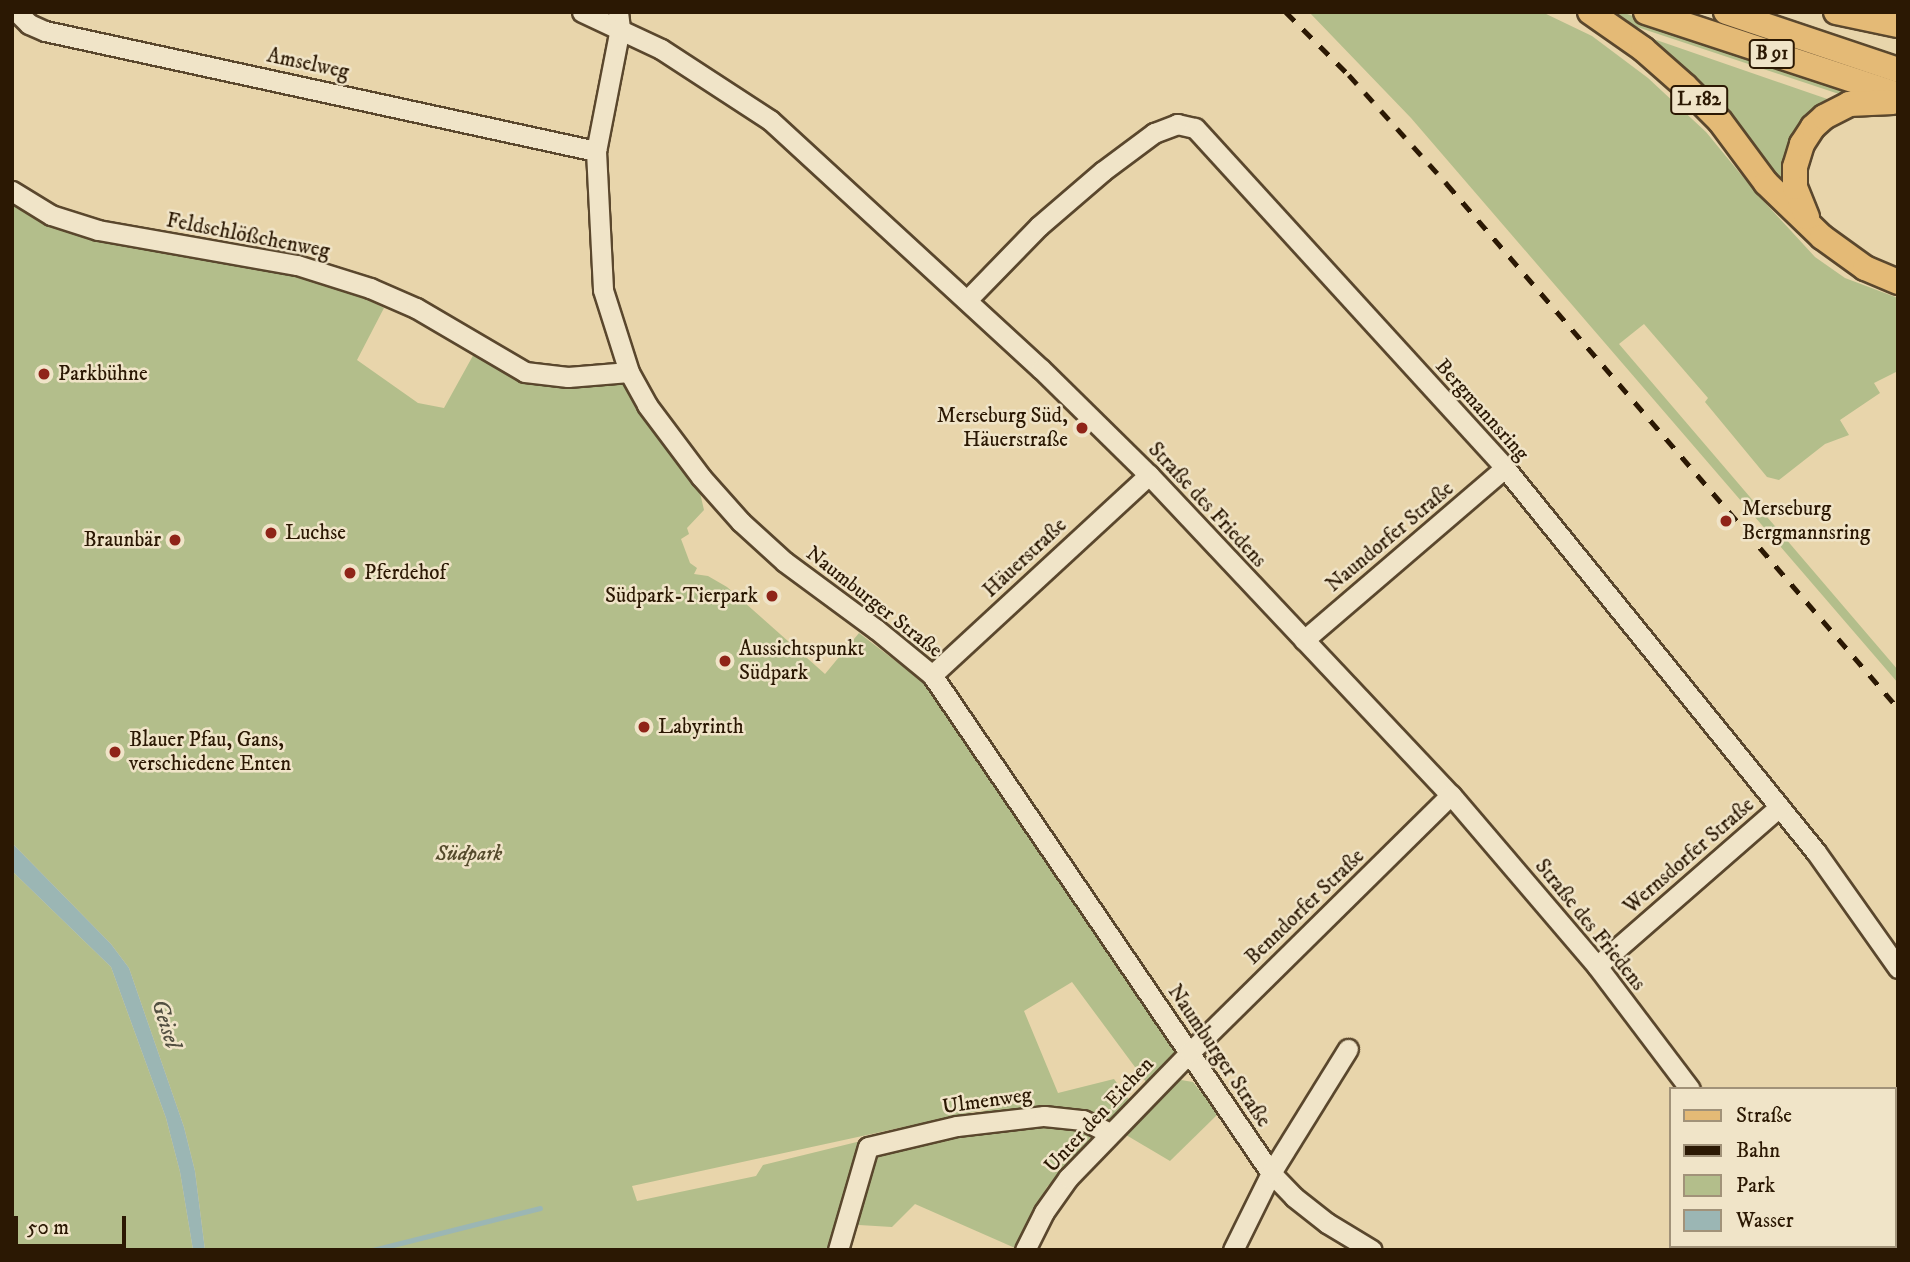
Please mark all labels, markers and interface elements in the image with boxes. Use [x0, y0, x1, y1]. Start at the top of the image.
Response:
road number: B 91 [1748, 38, 1796, 70]
street label: Amselweg [265, 43, 351, 85]
road number: L 182 [1669, 85, 1729, 116]
street label: Feldschlößchenweg [164, 208, 332, 264]
street label: Bergmannsring [1430, 354, 1534, 466]
place label: Parkbühne [58, 361, 148, 387]
marker: Parkbühne [36, 366, 52, 382]
place label: Merseburg Süd, Häuerstraße [937, 403, 1068, 453]
marker: Merseburg Süd, Häuerstraße [1074, 420, 1090, 436]
street label: Straße des Friedens [1143, 437, 1271, 573]
street label: Naundorfer Straße [1321, 476, 1459, 598]
place label: Merseburg Bergmannsring [1742, 496, 1870, 546]
marker: Merseburg Bergmannsring [1716, 511, 1736, 531]
street label: Häuerstraße [978, 513, 1072, 603]
place label: Luchse [285, 520, 346, 546]
marker: Luchse [263, 525, 279, 541]
place label: Braunbär [83, 527, 161, 553]
marker: Braunbär [167, 532, 183, 548]
street label: Naumburger Straße [801, 541, 947, 663]
place label: Pferdehof [364, 560, 446, 586]
marker: Pferdehof [342, 565, 358, 581]
place label: Südpark-Tierpark [605, 583, 758, 609]
marker: Südpark-Tierpark [764, 588, 780, 604]
place label: Aussichtspunkt Südpark [739, 636, 864, 686]
marker: Aussichtspunkt Südpark [717, 653, 733, 669]
place label: Labyrinth [658, 714, 744, 740]
marker: Labyrinth [636, 719, 652, 735]
place label: Blauer Pfau, Gans, verschiedene Enten [129, 727, 291, 777]
marker: Blauer Pfau, Gans, verschiedene Enten [107, 744, 123, 760]
street label: Wernsdorfer Straße [1619, 792, 1759, 920]
park label: Südpark [436, 841, 502, 867]
street label: Benndorfer Straße [1240, 844, 1370, 970]
street label: Straße des Friedens [1529, 854, 1651, 996]
street label: Naumburger Straße [1162, 980, 1276, 1132]
water label: Geisel [144, 996, 186, 1052]
street label: Unter den Eichen [1039, 1052, 1159, 1178]
street label: Ulmenweg [941, 1082, 1033, 1120]
legend [1668, 1087, 1896, 1248]
text: Straße [1736, 1103, 1792, 1129]
text: Bahn [1736, 1138, 1780, 1164]
text: Park [1736, 1173, 1775, 1199]
scale bar [18, 1202, 130, 1246]
text: Wasser [1736, 1208, 1793, 1234]
text: 50 m [27, 1215, 69, 1241]

